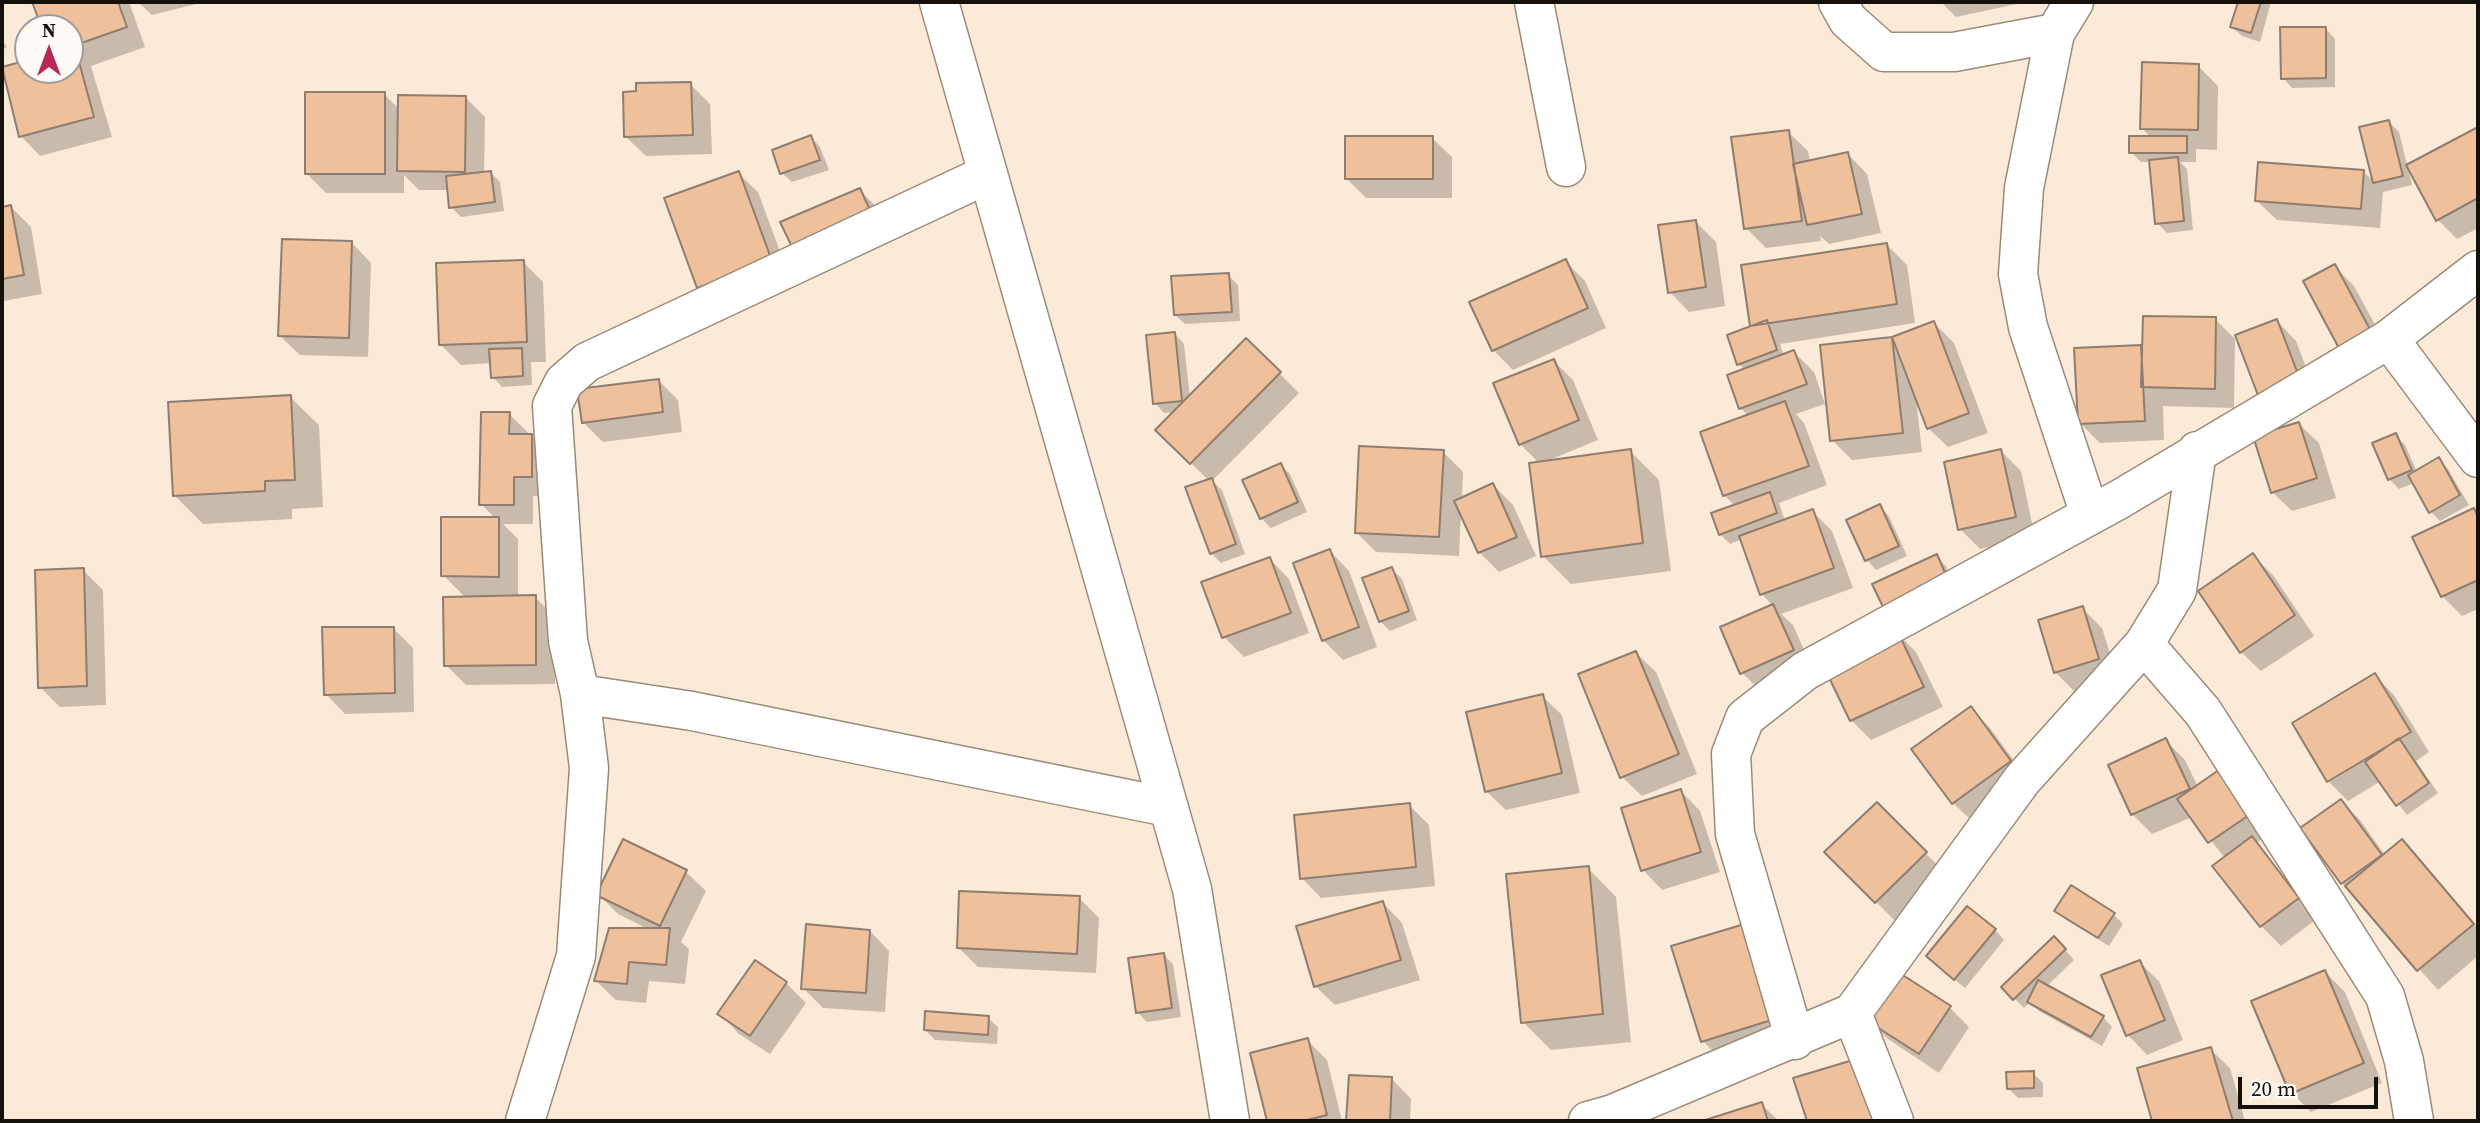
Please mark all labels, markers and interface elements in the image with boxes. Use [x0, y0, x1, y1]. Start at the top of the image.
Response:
north arrow [14, 14, 84, 84]
text: N [42, 17, 56, 43]
scale bar [2242, 1064, 2382, 1108]
text: 20 m [2251, 1074, 2296, 1103]

